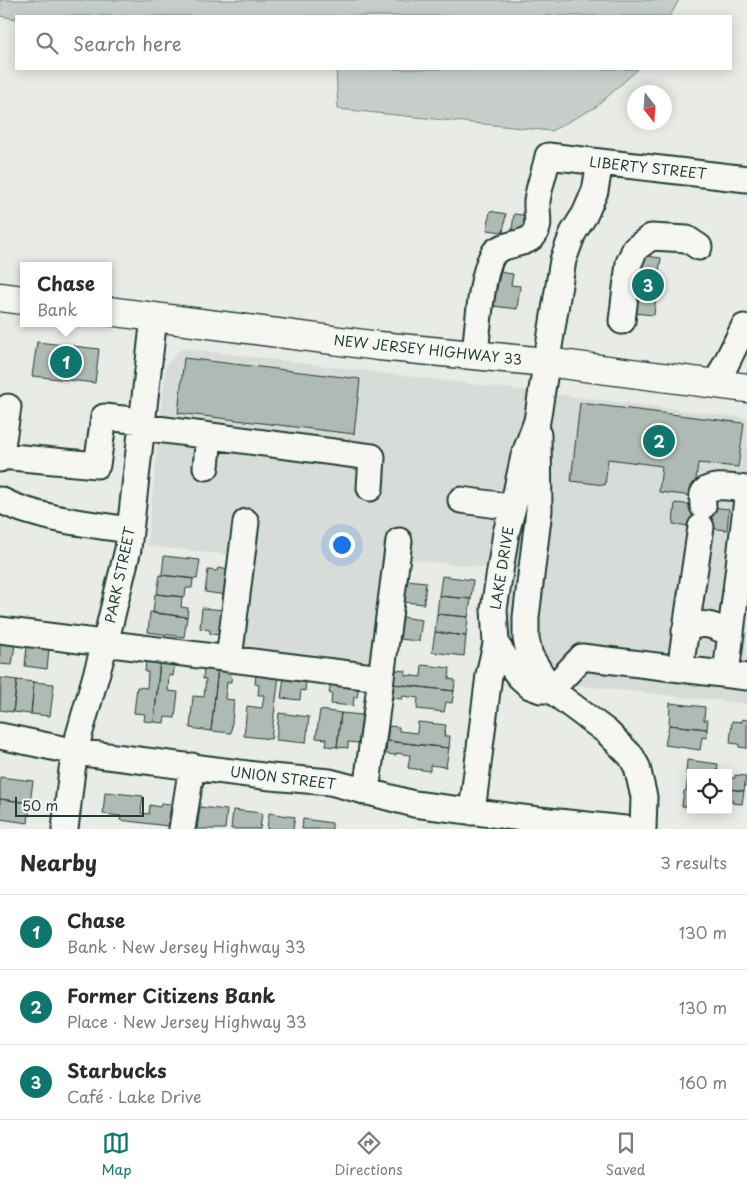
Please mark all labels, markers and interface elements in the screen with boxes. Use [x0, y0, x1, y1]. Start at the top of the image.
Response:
search box [15, 15, 732, 70]
icon: search [33, 29, 61, 57]
text: Search here [73, 29, 182, 57]
north arrow [627, 85, 672, 130]
street label: LIBERTY STREET [588, 151, 708, 184]
popup [20, 262, 112, 327]
pin: 3 [632, 266, 664, 304]
text: Chase [37, 269, 95, 297]
text: Bank [37, 297, 77, 321]
street label: NEW JERSEY HIGHWAY 33 [333, 329, 523, 370]
pin: 1 [50, 343, 82, 381]
pin: 2 [643, 422, 675, 460]
street label: PARK STREET [99, 524, 140, 625]
street label: LAKE DRIVE [485, 525, 518, 611]
your location [329, 532, 355, 558]
street label: UNION STREET [229, 761, 338, 794]
map controls [687, 769, 732, 814]
button: locate [687, 769, 732, 814]
scale bar [15, 794, 144, 817]
text: 50 m [22, 795, 58, 816]
text: Nearby [20, 846, 97, 878]
text: 3 results [660, 850, 727, 874]
text: Chase [67, 906, 125, 934]
text: 1 [32, 920, 40, 944]
text: 130 m [679, 920, 727, 944]
text: Bank · New Jersey Highway 33 [67, 934, 306, 958]
text: Former Citizens Bank [67, 981, 275, 1009]
text: 2 [30, 995, 42, 1019]
text: 130 m [679, 995, 727, 1019]
text: Place · New Jersey Highway 33 [67, 1009, 307, 1033]
text: Starbucks [67, 1056, 167, 1084]
text: 3 [31, 1070, 41, 1094]
text: 160 m [679, 1070, 727, 1094]
text: Café · Lake Drive [67, 1084, 201, 1108]
tab: Map [102, 1129, 131, 1180]
tab: Directions [335, 1129, 403, 1180]
tab: Saved [606, 1129, 645, 1180]

